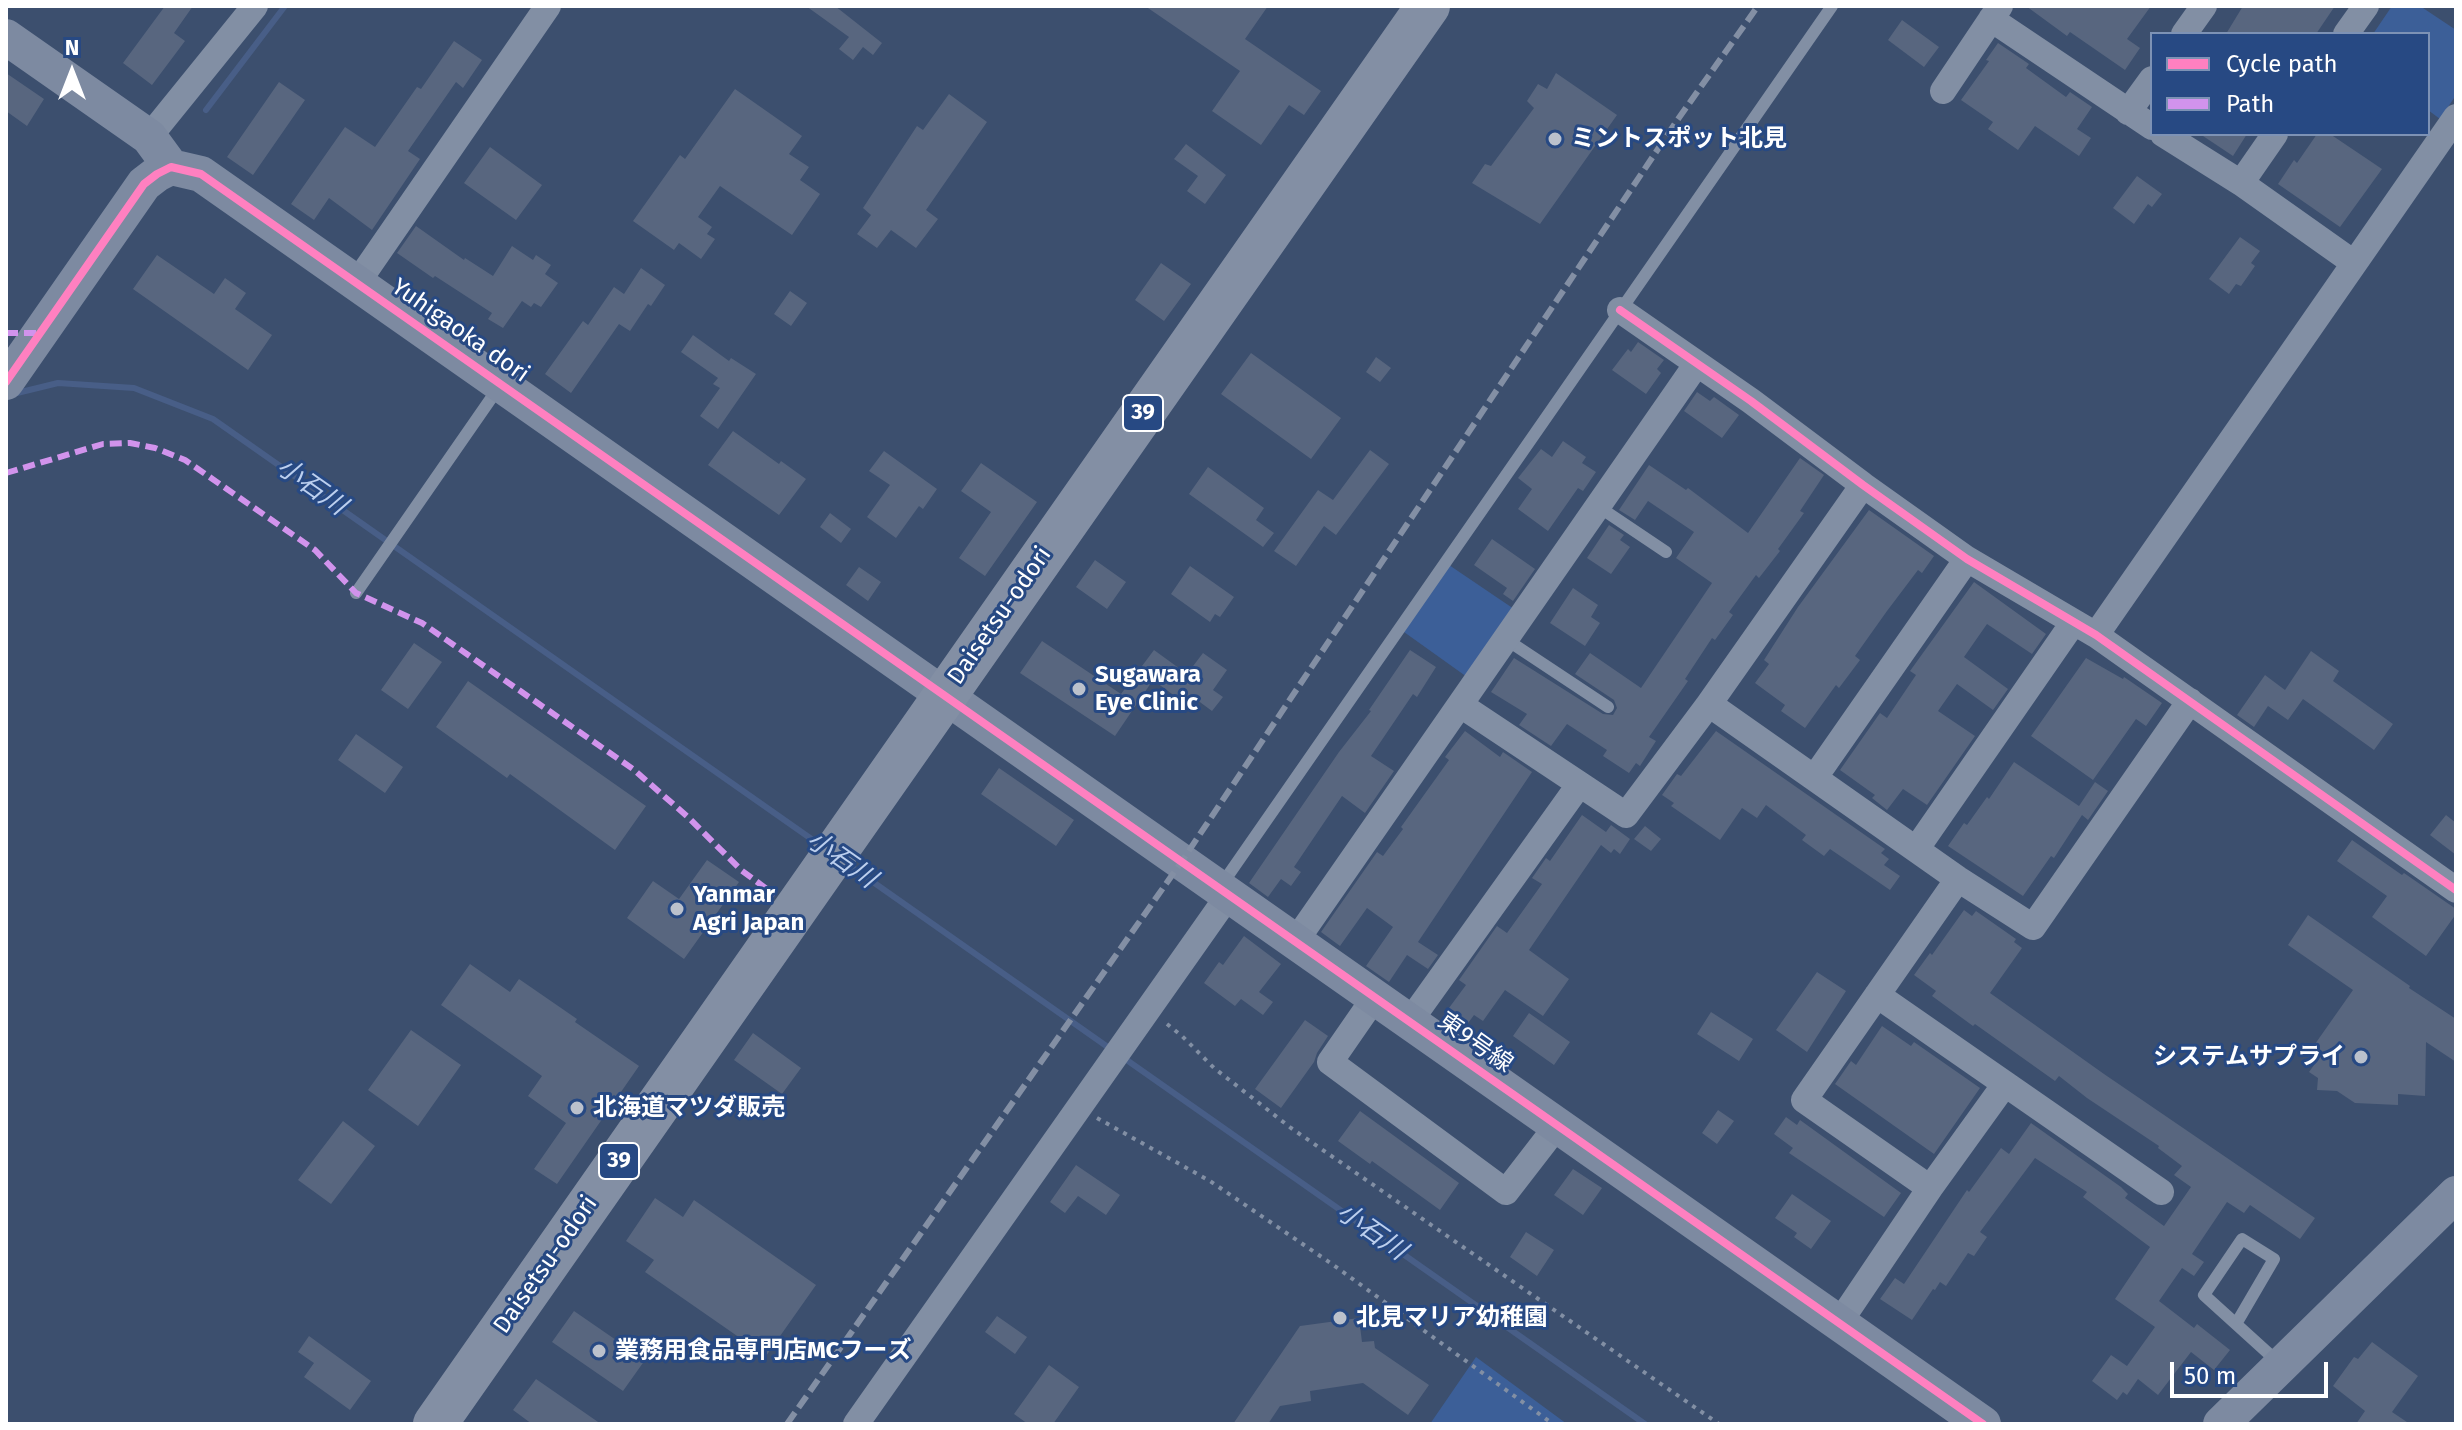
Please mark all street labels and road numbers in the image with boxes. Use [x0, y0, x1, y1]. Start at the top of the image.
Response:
street label: Yuhigaoka dori [386, 273, 534, 389]
road number: 39 [1123, 395, 1163, 431]
street label: Daisetsu-odori [942, 542, 1058, 690]
street label: 東9号線 [1432, 1007, 1518, 1079]
road number: 39 [599, 1143, 639, 1179]
street label: Daisetsu-odori [488, 1191, 604, 1339]

